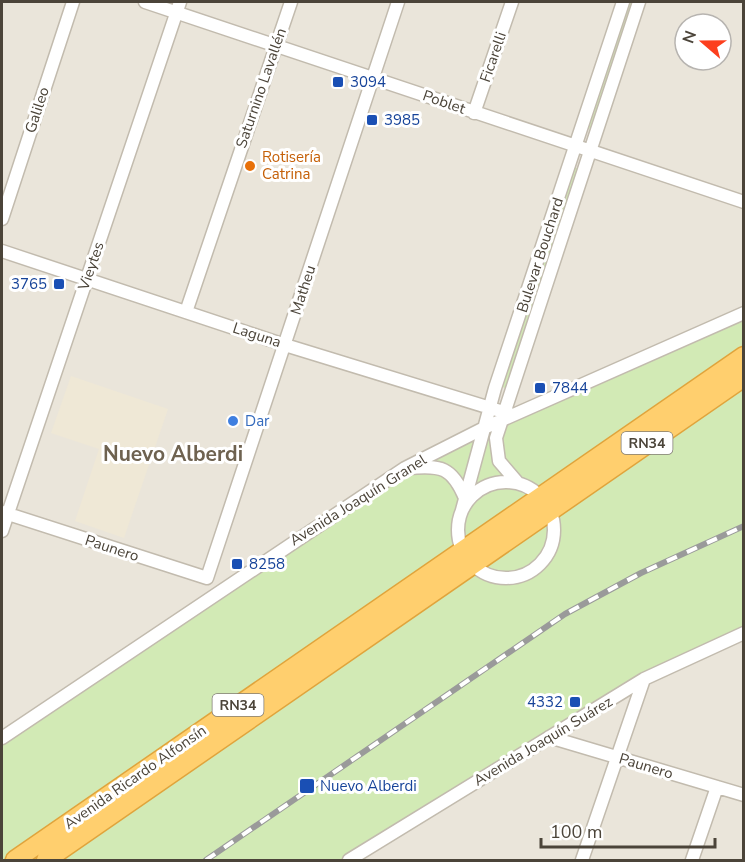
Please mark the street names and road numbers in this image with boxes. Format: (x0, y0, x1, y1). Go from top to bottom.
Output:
street label: Saturnino Lavallén (231, 25, 291, 151)
street label: Ficarelli (475, 29, 511, 85)
street label: Galileo (20, 84, 54, 136)
street label: Poblet (420, 85, 469, 119)
street label: Bulevar Bouchard (512, 195, 568, 315)
street label: Vieytes (73, 239, 109, 294)
street label: Matheu (286, 263, 320, 317)
street label: Laguna (230, 318, 284, 352)
road number: RN34 (622, 432, 672, 454)
street label: Avenida Joaquín Granel (286, 449, 431, 550)
street label: Paunero (82, 530, 142, 566)
street label: Avenida Joaquín Suárez (470, 692, 616, 790)
road number: RN34 (212, 694, 264, 716)
street label: Avenida Ricardo Alfonsín (60, 720, 210, 834)
street label: Paunero (616, 748, 676, 784)

